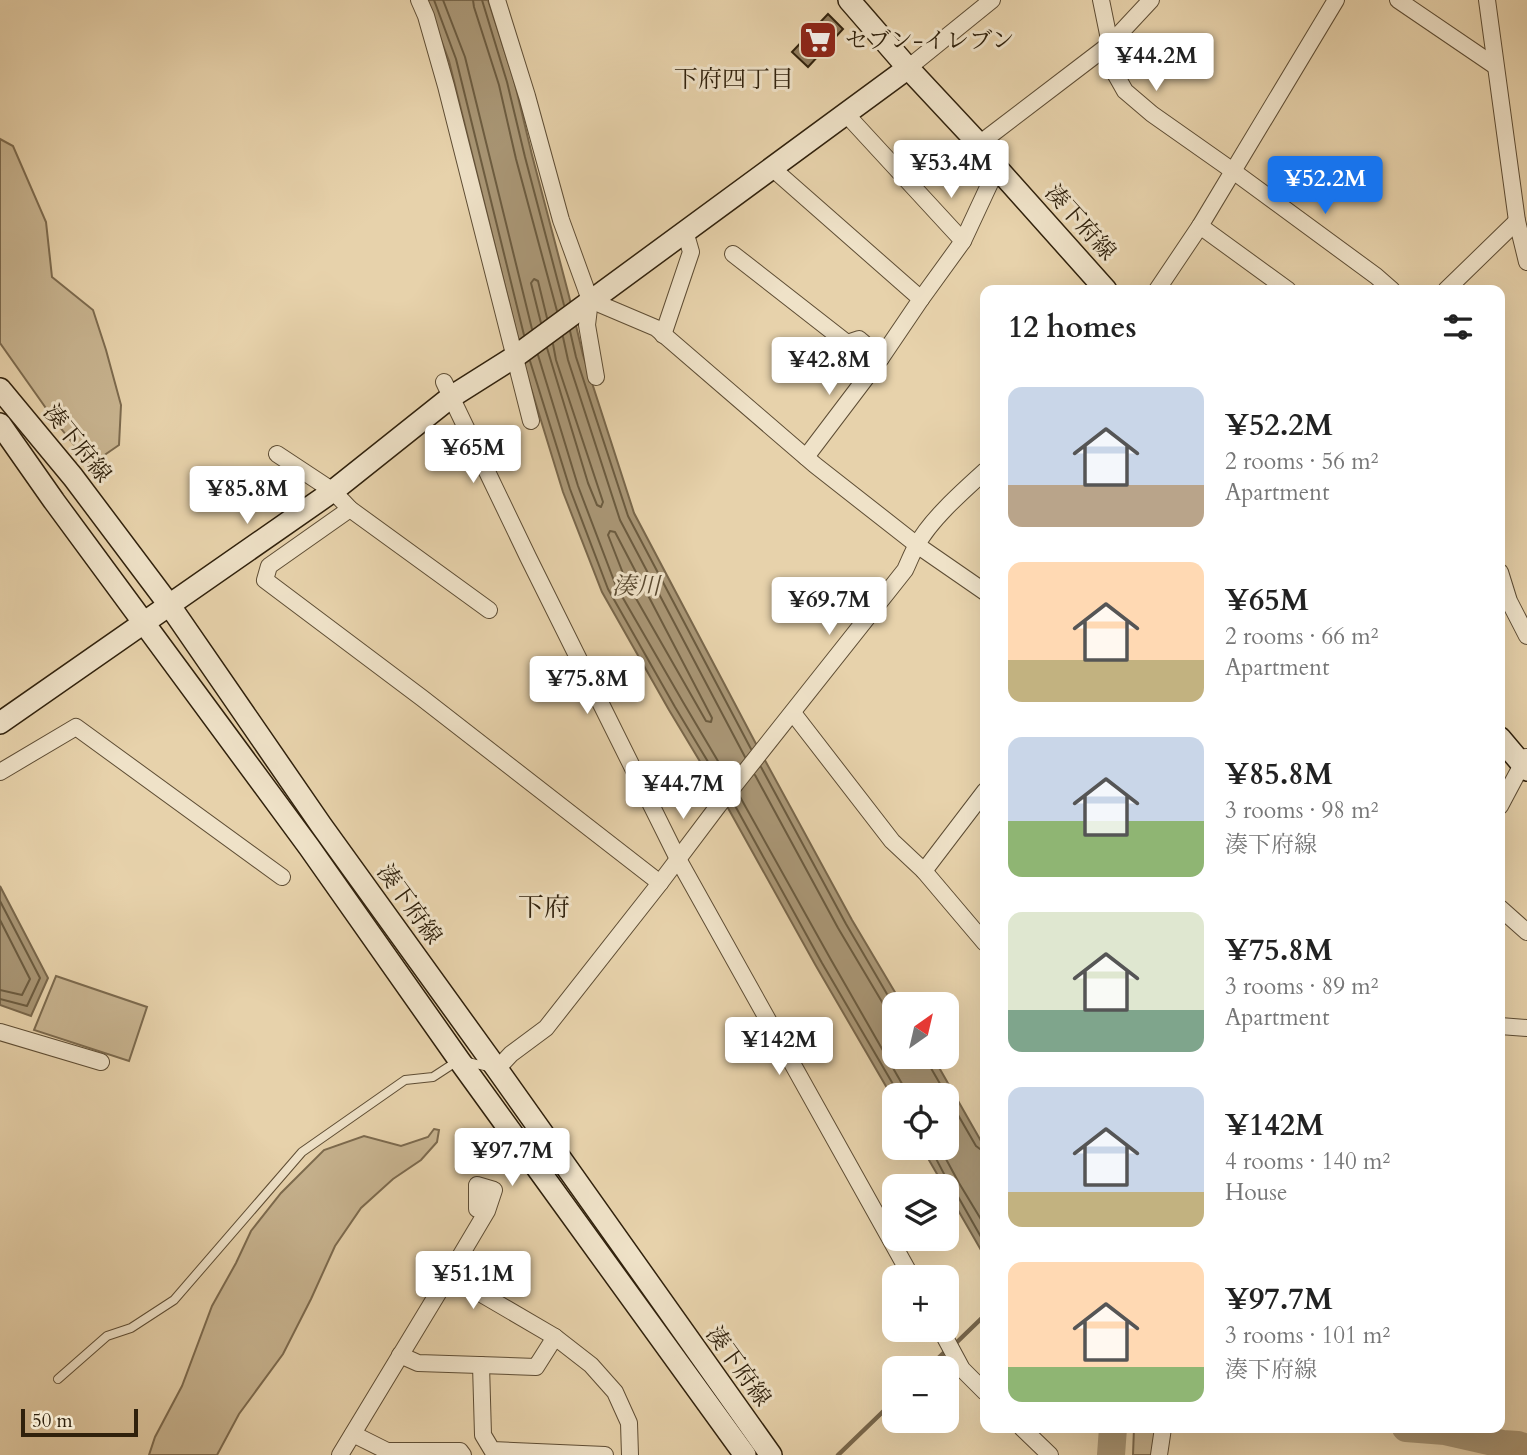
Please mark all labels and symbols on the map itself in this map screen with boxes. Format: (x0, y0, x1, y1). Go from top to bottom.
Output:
supermarket icon: セブン-イレブン (797, 19, 839, 61)
place label: セブン-イレブン (845, 25, 1014, 56)
pin: ¥44.2M (1099, 34, 1213, 93)
district label: 下府四丁目 (674, 63, 794, 96)
pin: ¥53.4M (894, 140, 1008, 200)
pin: ¥52.2M (1268, 156, 1382, 216)
street label: 湊下府線 (1038, 178, 1123, 267)
pin: ¥42.8M (772, 338, 886, 397)
street label: 湊下府線 (37, 398, 119, 489)
pin: ¥65M (432, 426, 514, 485)
pin: ¥85.8M (190, 466, 304, 526)
water label: 湊川 (612, 570, 663, 603)
pin: ¥69.7M (772, 578, 886, 637)
pin: ¥75.8M (530, 656, 644, 716)
pin: ¥44.7M (626, 762, 740, 821)
street label: 湊下府線 (370, 858, 449, 951)
district label: 下府 (518, 890, 570, 925)
north arrow (882, 992, 959, 1069)
pin: ¥142M (730, 1018, 828, 1077)
pin: ¥97.7M (455, 1128, 569, 1188)
pin: ¥51.1M (416, 1252, 530, 1311)
street label: 湊下府線 (699, 1320, 778, 1413)
scale bar (21, 1406, 138, 1438)

